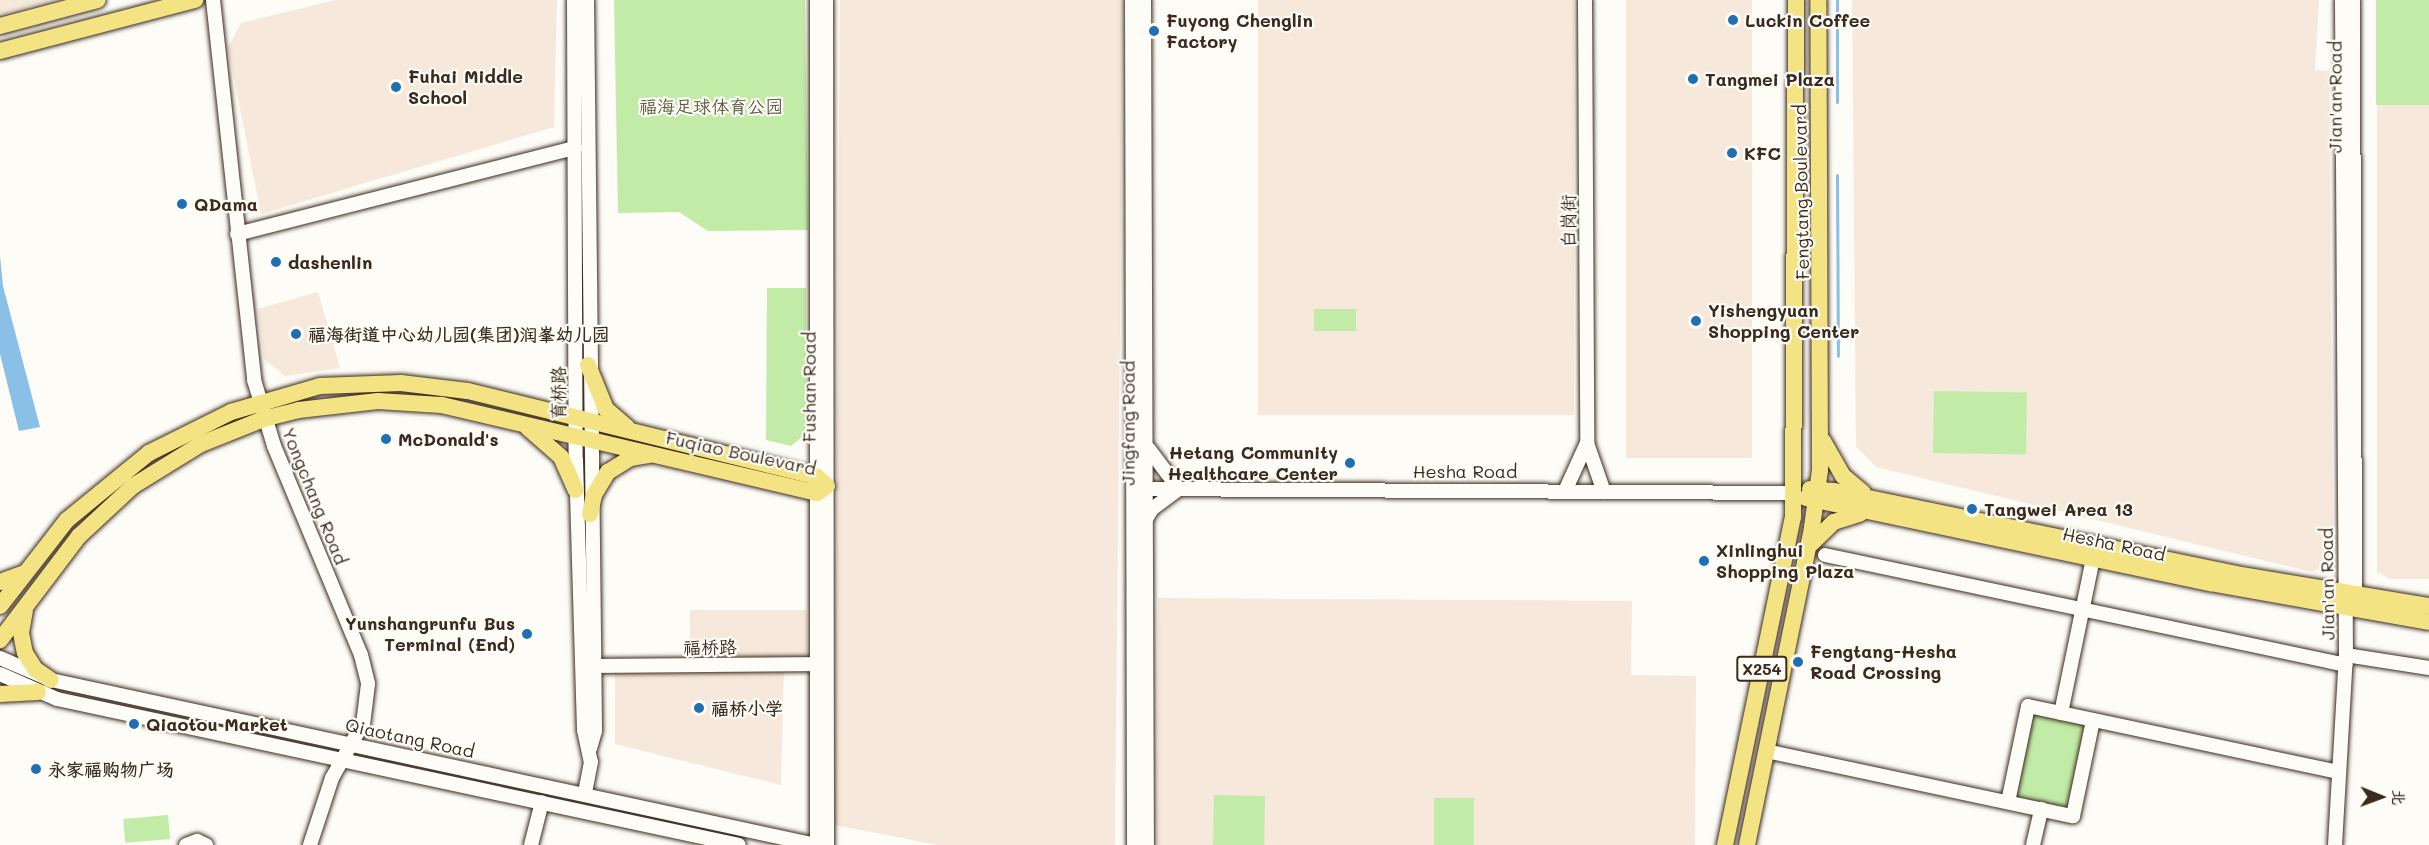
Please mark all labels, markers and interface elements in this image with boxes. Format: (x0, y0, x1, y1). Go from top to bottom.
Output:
place label: Luckin Coffee (1745, 9, 1870, 31)
place label: Fuyong Chenglin Factory (1166, 10, 1313, 52)
marker: Luckin Coffee (1726, 13, 1740, 27)
marker: Fuyong Chenglin Factory (1147, 24, 1161, 38)
street label: Jian'an Road (2324, 41, 2346, 153)
place label: Fuhai Middle School (408, 66, 523, 109)
place label: Tangmei Plaza (1705, 68, 1835, 90)
marker: Tangmei Plaza (1686, 72, 1700, 86)
marker: Fuhai Middle School (389, 80, 403, 94)
park label: 福海足球体育公园 (639, 95, 783, 117)
street label: Fengtang Boulevard (1789, 104, 1813, 280)
place label: KFC (1744, 142, 1781, 164)
marker: KFC (1725, 146, 1739, 160)
place label: QDama (194, 193, 258, 215)
street label: 白岗街 (1557, 194, 1579, 248)
marker: QDama (175, 197, 189, 211)
place label: dashenlin (288, 251, 372, 273)
marker: dashenlin (269, 255, 283, 269)
place label: Yishengyuan Shopping Center (1708, 300, 1859, 342)
marker: Yishengyuan Shopping Center (1689, 314, 1703, 328)
place label: 福海街道中心幼儿园(集团)润峯幼儿园 (308, 323, 610, 345)
marker: 福海街道中心幼儿园(集团)润峯幼儿园 (289, 327, 303, 341)
street label: Fushan Road (798, 332, 820, 442)
street label: Jingfang Road (1117, 360, 1139, 486)
street label: 育桥路 (547, 366, 569, 420)
street label: Yongchang Road (278, 424, 352, 568)
street label: Fuqiao Boulevard (664, 427, 818, 479)
place label: McDonald's (398, 428, 499, 450)
marker: McDonald's (379, 432, 393, 446)
place label: Hetang Community Healthcare Center (1168, 442, 1338, 484)
marker: Hetang Community Healthcare Center (1343, 456, 1357, 470)
street label: Hesha Road (1413, 460, 1517, 482)
place label: Tangwei Area 13 (1984, 498, 2133, 520)
marker: Tangwei Area 13 (1965, 502, 1979, 516)
street label: Hesha Road (2061, 523, 2167, 565)
street label: Jian'an Road (2315, 528, 2339, 640)
place label: Xinlinghui Shopping Plaza (1716, 540, 1854, 582)
marker: Xinlinghui Shopping Plaza (1697, 554, 1711, 568)
place label: Yunshangrunfu Bus Terminal (End) (345, 613, 515, 656)
marker: Yunshangrunfu Bus Terminal (End) (520, 627, 534, 641)
street label: 福桥路 (683, 636, 737, 658)
place label: Fengtang-Hesha Road Crossing (1810, 641, 1957, 684)
marker: Fengtang-Hesha Road Crossing (1791, 655, 1805, 669)
road number: X254 (1735, 656, 1789, 682)
place label: 福桥小学 (711, 697, 783, 719)
marker: 福桥小学 (692, 701, 706, 715)
place label: Qiaotou Market (146, 713, 288, 735)
street label: Qiaotang Road (343, 714, 477, 762)
marker: Qiaotou Market (127, 717, 141, 731)
place label: 永家福购物广场 (48, 758, 174, 780)
marker: 永家福购物广场 (29, 762, 43, 776)
north arrow (2351, 767, 2411, 827)
text: 北 (2389, 789, 2410, 806)

